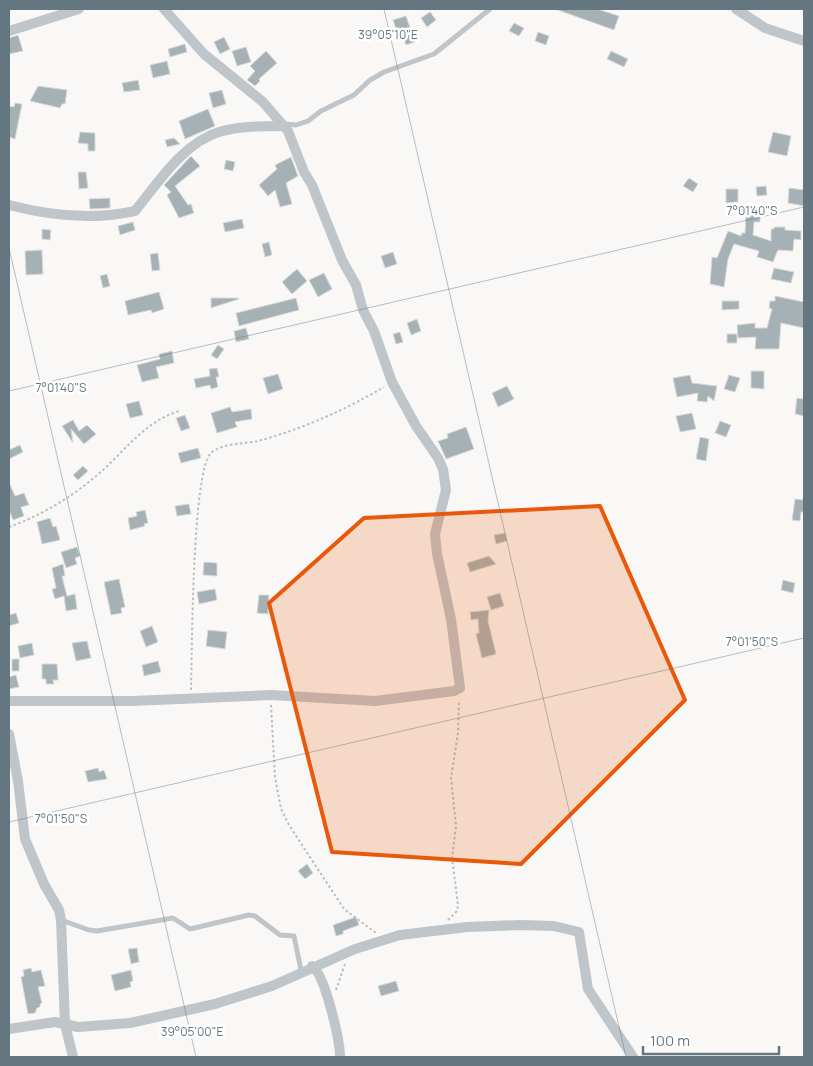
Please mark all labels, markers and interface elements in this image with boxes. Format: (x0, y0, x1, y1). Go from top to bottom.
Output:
text: 39°05'10"E (358, 26, 418, 43)
text: 7°01'40"S (726, 202, 778, 219)
text: 7°01'40"S (35, 379, 87, 396)
text: 7°01'50"S (726, 633, 778, 650)
text: 7°01'50"S (35, 810, 87, 827)
text: 39°05'00"E (161, 1023, 223, 1040)
scale bar (643, 1024, 779, 1056)
text: 100 m (650, 1030, 690, 1051)

